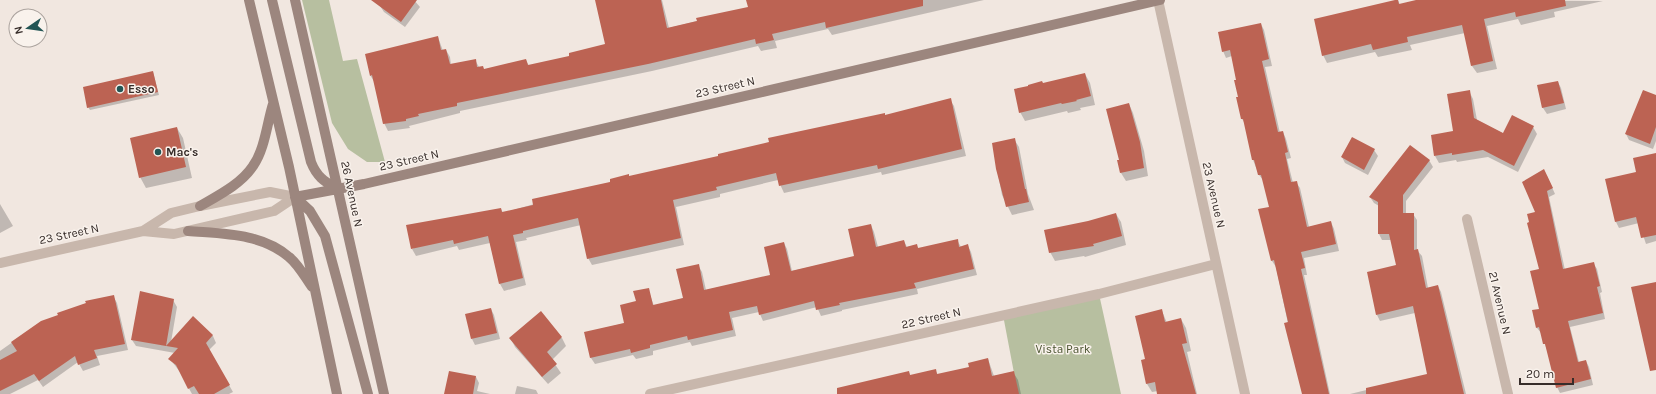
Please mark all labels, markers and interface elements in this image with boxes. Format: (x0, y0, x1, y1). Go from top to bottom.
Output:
north arrow (8, 8, 48, 48)
text: N (12, 25, 26, 35)
street label: 23 Street N (694, 73, 756, 101)
place label: Esso (128, 82, 155, 96)
marker: Esso (115, 84, 125, 94)
place label: Mac's (166, 145, 198, 159)
street label: 23 Street N (378, 146, 440, 174)
marker: Mac's (153, 147, 163, 157)
street label: 26 Avenue N (338, 160, 366, 228)
street label: 23 Avenue N (1200, 161, 1228, 229)
street label: 23 Street N (38, 221, 100, 247)
street label: 21 Avenue N (1486, 270, 1514, 336)
street label: 22 Street N (900, 304, 962, 332)
park label: Vista Park (1036, 342, 1091, 356)
scale bar (1520, 360, 1573, 386)
text: 20 m (1526, 367, 1554, 381)

